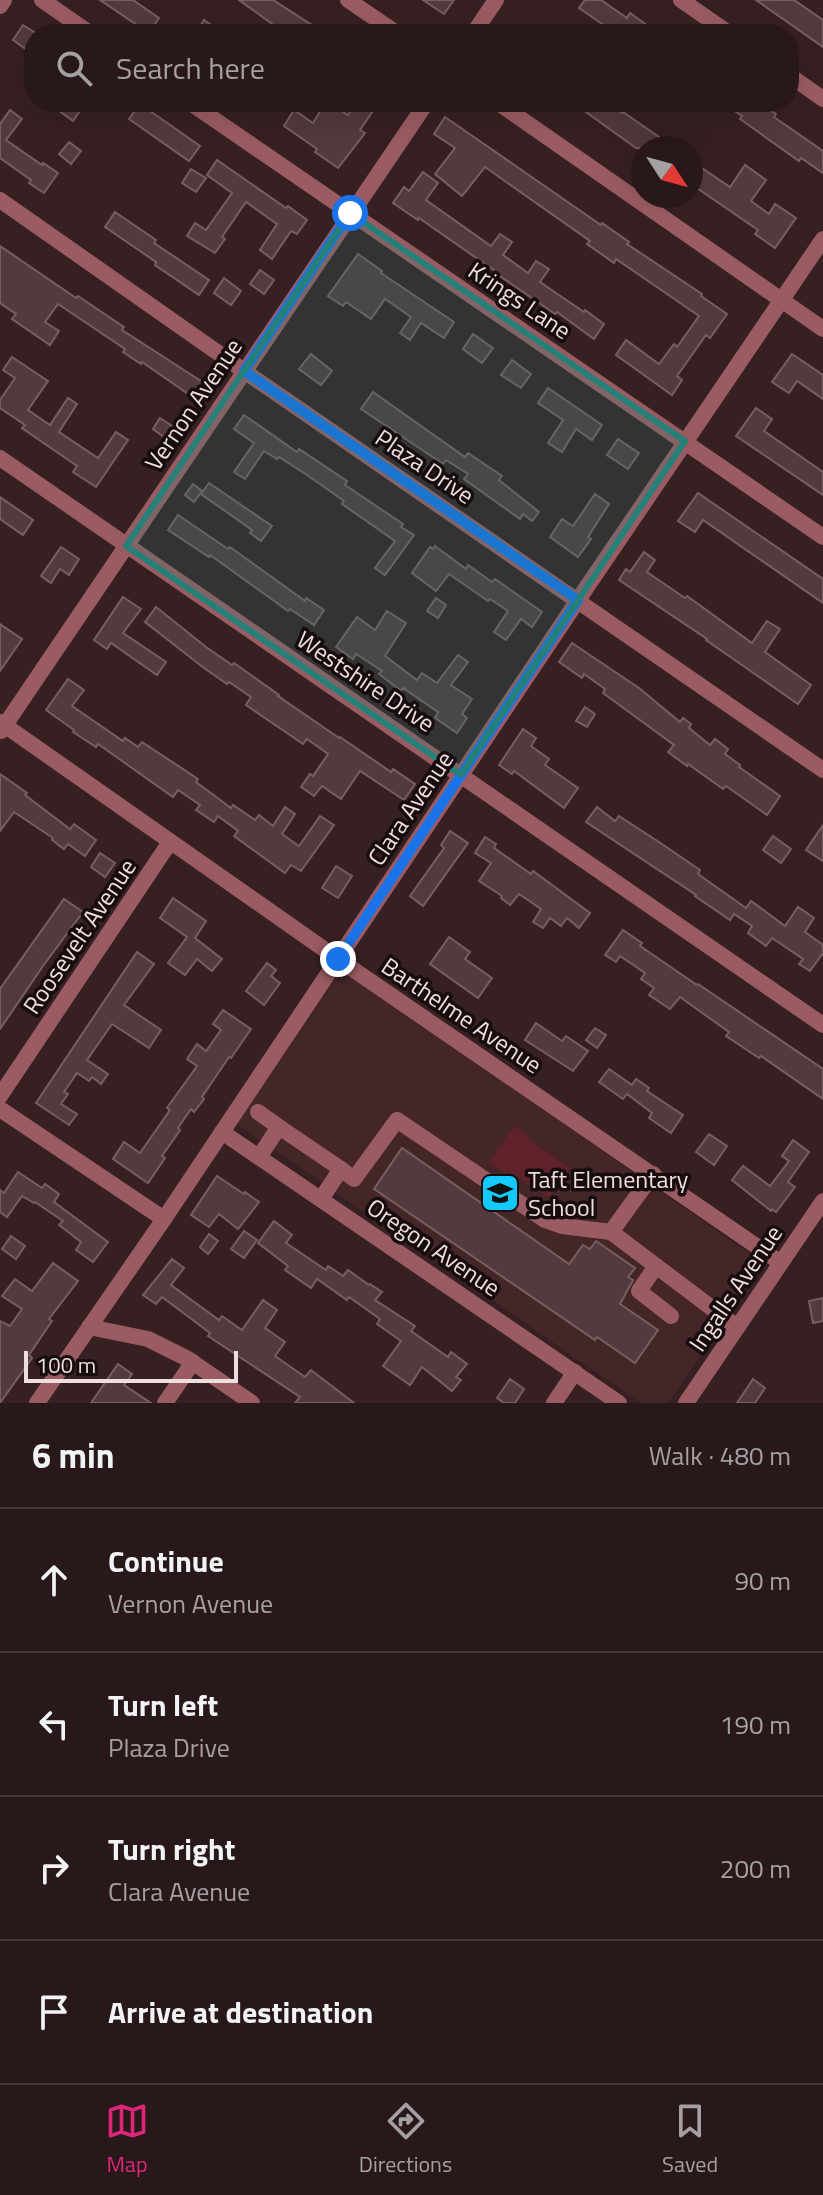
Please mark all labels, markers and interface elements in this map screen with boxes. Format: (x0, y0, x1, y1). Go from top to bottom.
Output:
search box (24, 24, 799, 112)
text: Search here (116, 45, 265, 91)
icon: search (52, 46, 96, 90)
north arrow (631, 136, 703, 208)
route start (332, 195, 368, 231)
street label: Krings Lane (461, 252, 579, 348)
street label: Vernon Avenue (135, 331, 251, 477)
street label: Plaza Drive (368, 420, 482, 512)
street label: Westshire Drive (290, 621, 442, 741)
street label: Clara Avenue (358, 744, 462, 872)
street label: Roosevelt Avenue (14, 851, 144, 1021)
route end (320, 941, 356, 977)
street label: Barthelme Avenue (375, 948, 549, 1082)
place label: Taft Elementary School (528, 1161, 689, 1225)
school or university icon: Taft Elementary School (479, 1172, 521, 1214)
street label: Oregon Avenue (360, 1189, 508, 1305)
street label: Ingalls Avenue (679, 1218, 791, 1358)
scale bar (24, 1347, 238, 1383)
text: 100 m (36, 1348, 96, 1382)
text: 6 min (32, 1429, 115, 1481)
text: Walk · 480 m (649, 1436, 791, 1475)
text: Continue (108, 1538, 224, 1584)
icon: ahead (32, 1558, 76, 1602)
text: 90 m (734, 1561, 791, 1600)
text: Vernon Avenue (108, 1584, 273, 1623)
text: Turn left (108, 1682, 218, 1728)
icon: left (32, 1702, 76, 1746)
text: 190 m (720, 1705, 791, 1744)
text: Plaza Drive (108, 1728, 230, 1767)
text: Turn right (108, 1826, 236, 1872)
icon: right (32, 1846, 76, 1890)
text: 200 m (720, 1849, 791, 1888)
text: Clara Avenue (108, 1872, 250, 1911)
text: Arrive at destination (108, 1989, 373, 2035)
icon: arrive (32, 1990, 76, 2034)
tab: Map (105, 2099, 149, 2181)
tab: Directions (359, 2099, 452, 2181)
tab: Saved (662, 2099, 718, 2181)

